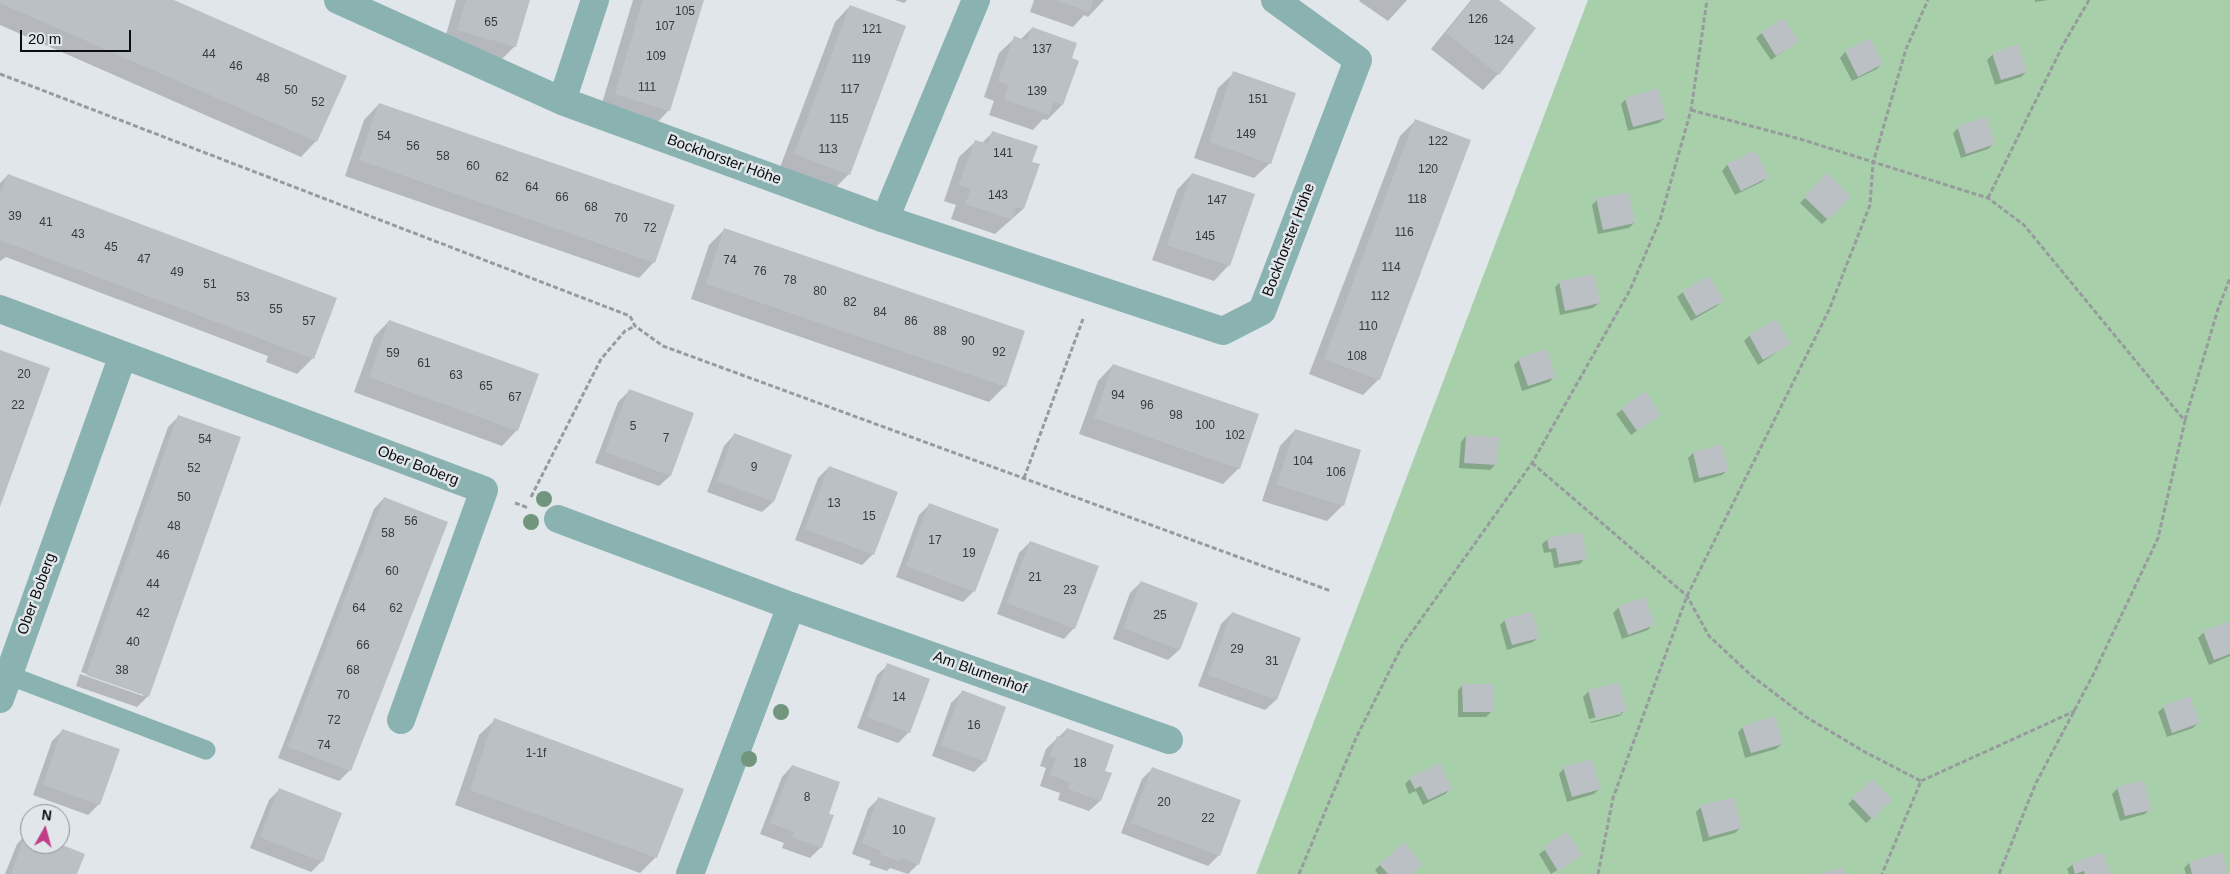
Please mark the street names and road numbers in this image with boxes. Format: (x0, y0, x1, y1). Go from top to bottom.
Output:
street label: Bockhorster Höhe (665, 131, 783, 189)
street label: Bockhorster Höhe (1259, 181, 1319, 299)
street label: Ober Boberg (375, 442, 461, 490)
street label: Ober Boberg (14, 551, 60, 637)
street label: Am Blumenhof (931, 648, 1029, 698)

